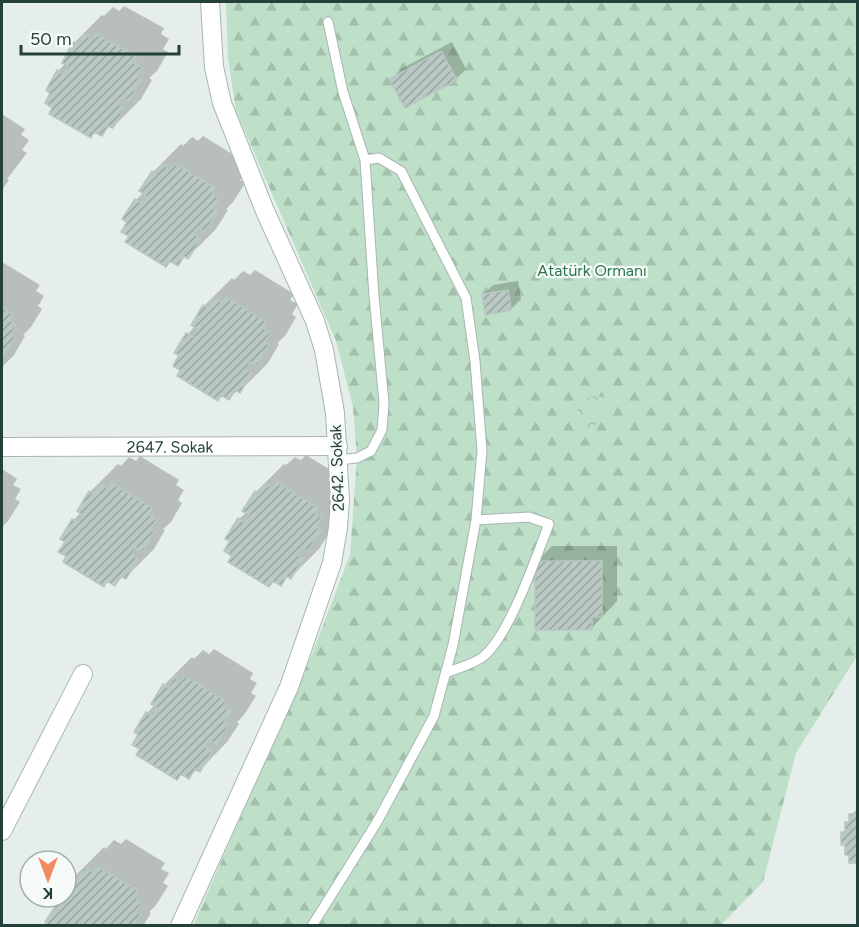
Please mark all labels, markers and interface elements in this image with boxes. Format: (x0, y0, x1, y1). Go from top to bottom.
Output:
scale bar (21, 18, 178, 56)
text: 50 m (30, 28, 72, 50)
park label: Atatürk Ormanı (537, 261, 647, 280)
street label: 2642. Sokak (326, 424, 348, 512)
street label: 2647. Sokak (127, 437, 213, 456)
north arrow (18, 849, 78, 909)
text: K (42, 884, 53, 903)

